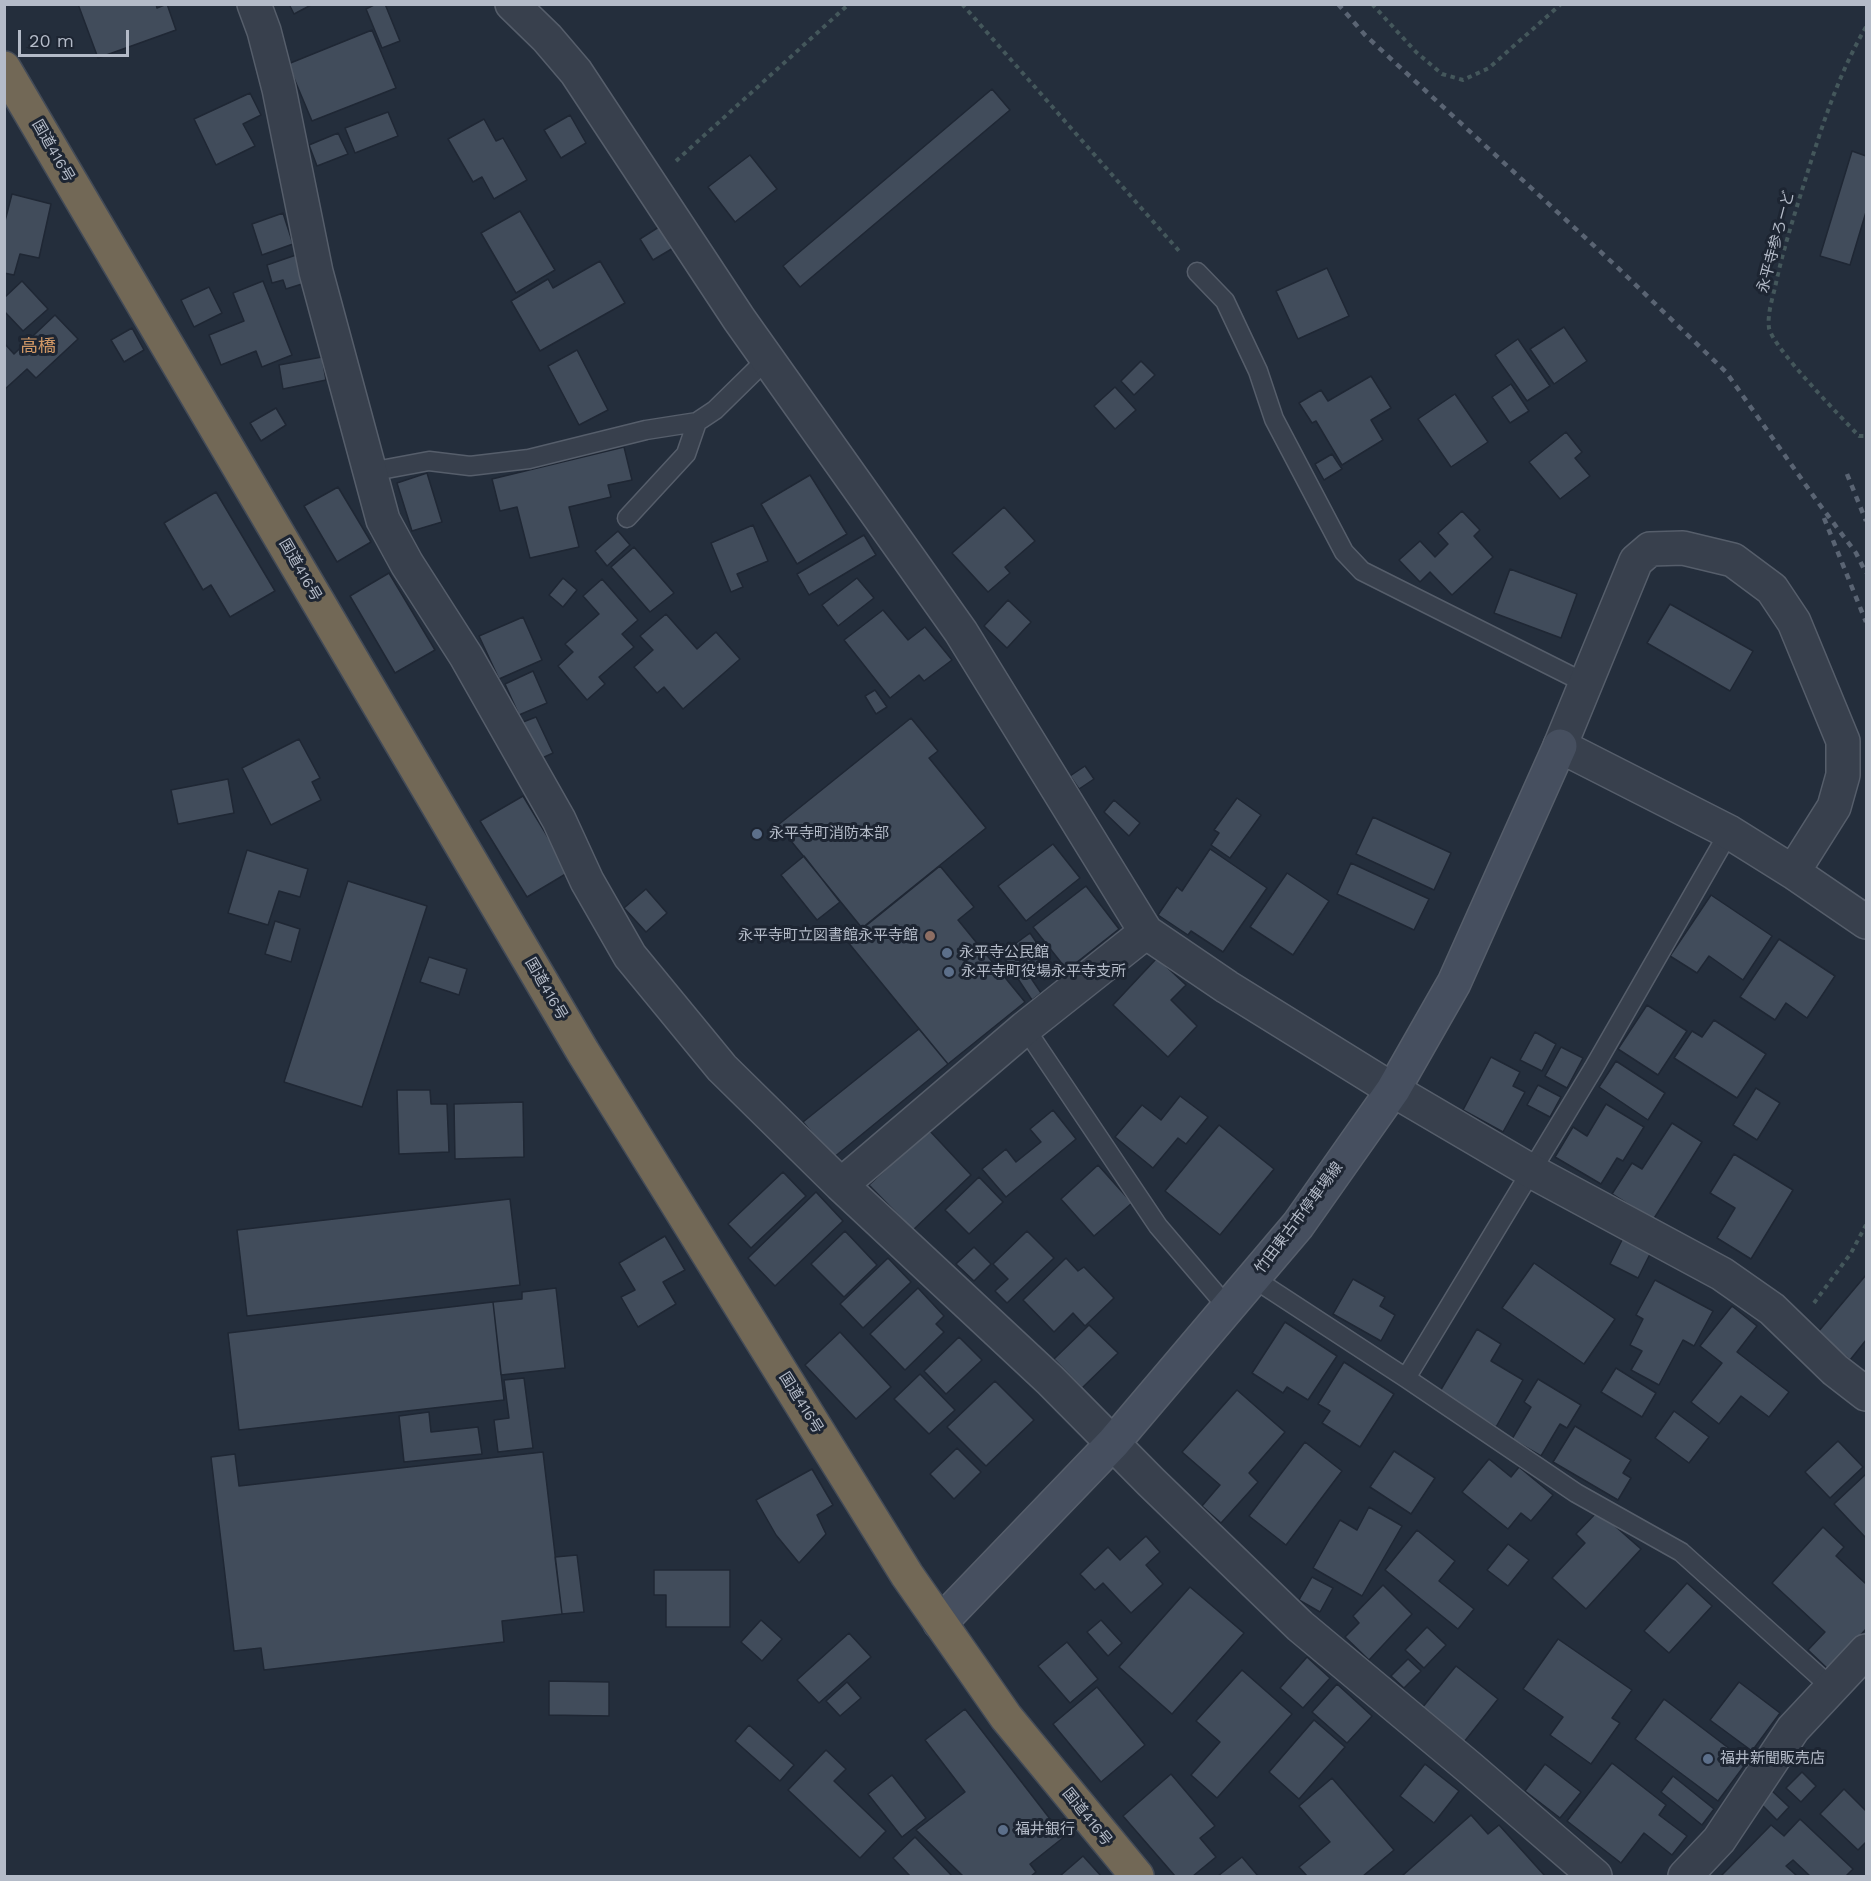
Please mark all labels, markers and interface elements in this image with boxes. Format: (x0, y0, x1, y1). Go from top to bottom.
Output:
scale bar (21, 18, 132, 56)
text: 20 m (29, 30, 74, 51)
street label: 国道416号 (28, 117, 78, 185)
street label: 永平寺参ろーど (1754, 189, 1798, 295)
district label: 高橋 (20, 336, 56, 358)
street label: 国道416号 (275, 536, 325, 604)
place label: 永平寺町消防本部 (769, 825, 889, 843)
marker: 永平寺町消防本部 (750, 827, 764, 841)
place label: 永平寺町立図書館永平寺館 (738, 927, 918, 945)
marker: 永平寺町立図書館永平寺館 (923, 929, 937, 943)
place label: 永平寺公民館 (959, 944, 1049, 962)
marker: 永平寺公民館 (940, 946, 954, 960)
street label: 国道416号 (521, 955, 571, 1023)
place label: 永平寺町役場永平寺支所 (961, 963, 1126, 981)
marker: 永平寺町役場永平寺支所 (942, 965, 956, 979)
street label: 竹田東古市停車場線 (1251, 1159, 1347, 1277)
street label: 国道416号 (775, 1369, 827, 1437)
place label: 福井新聞販売店 (1720, 1750, 1825, 1768)
marker: 福井新聞販売店 (1701, 1752, 1715, 1766)
street label: 国道416号 (1058, 1785, 1116, 1849)
place label: 福井銀行 (1015, 1821, 1075, 1839)
marker: 福井銀行 (996, 1823, 1010, 1837)

